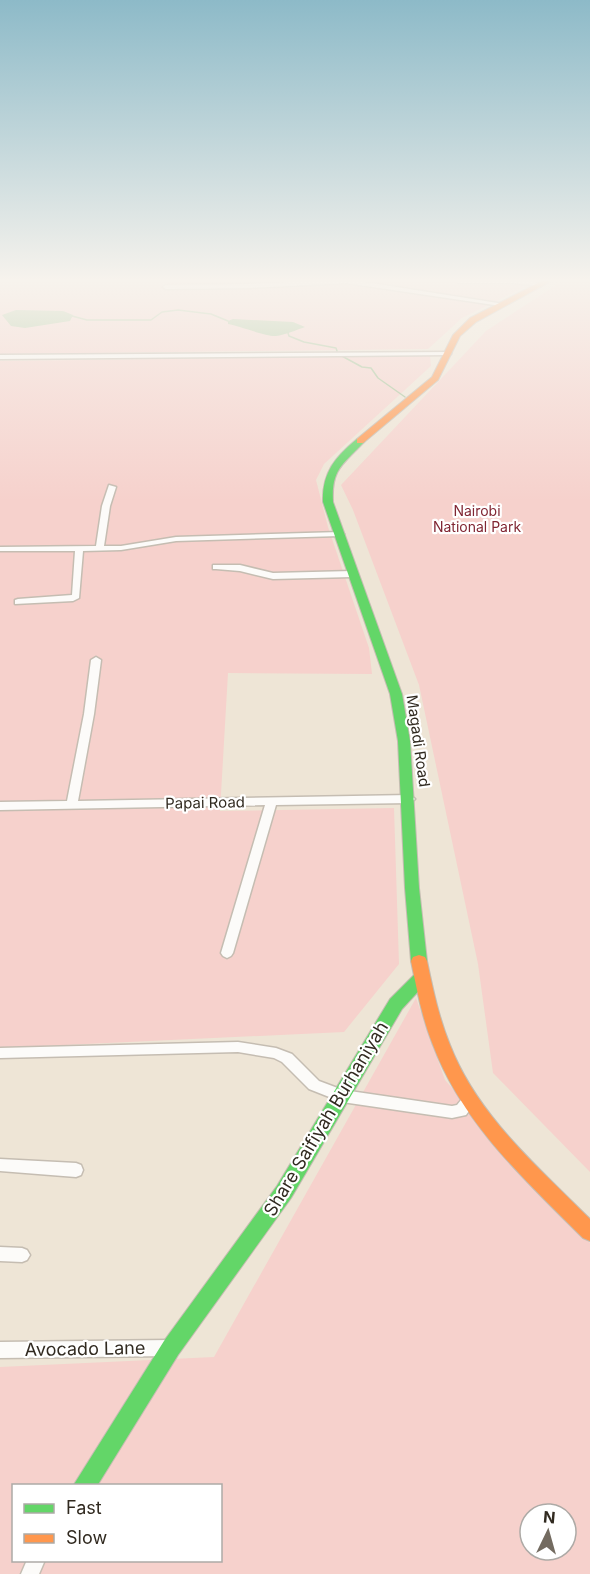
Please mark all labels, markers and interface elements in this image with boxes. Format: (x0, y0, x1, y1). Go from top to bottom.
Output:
park label: Nairobi National Park (433, 502, 521, 535)
street label: Magadi Road (403, 694, 434, 788)
street label: Papai Road (165, 792, 245, 813)
street label: Share Saifiyah Burhaniyah (259, 1018, 392, 1220)
street label: Avocado Lane (25, 1337, 145, 1360)
legend (12, 1484, 222, 1562)
text: Fast (66, 1497, 102, 1518)
north arrow (518, 1502, 578, 1562)
text: N (542, 1507, 556, 1528)
text: Slow (66, 1527, 107, 1548)

